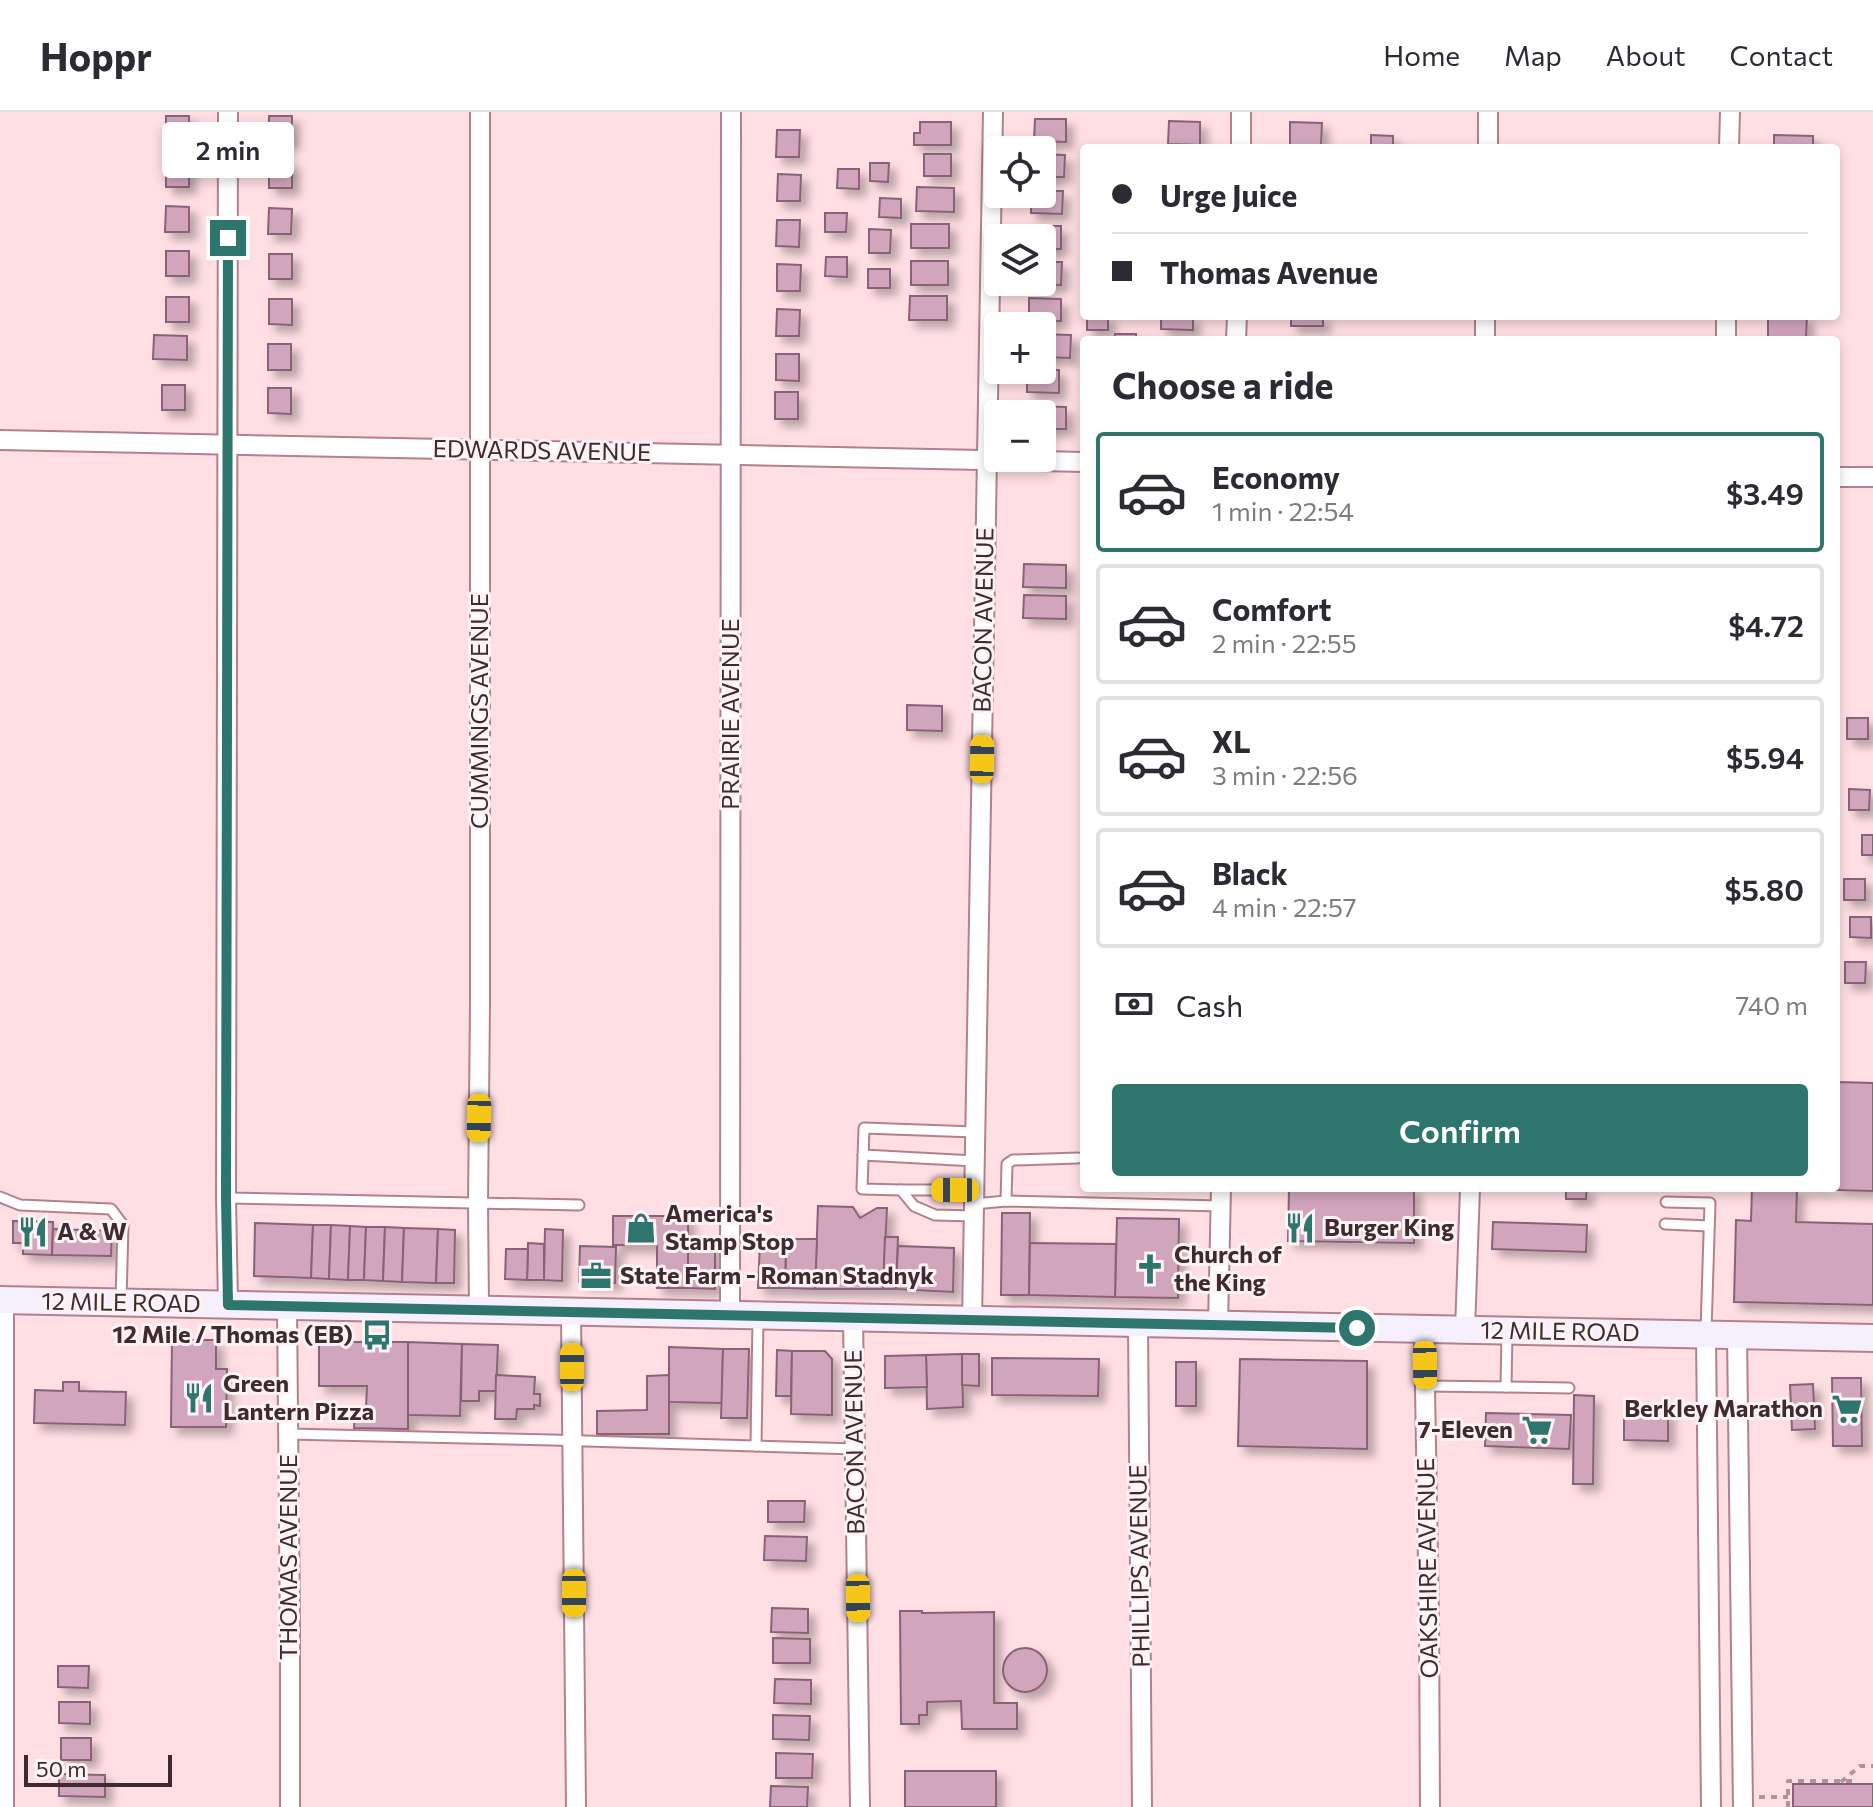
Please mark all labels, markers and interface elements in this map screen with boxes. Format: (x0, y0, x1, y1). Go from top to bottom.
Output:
text: Hoppr (40, 32, 152, 79)
text: Home (1383, 38, 1460, 72)
text: Map (1504, 38, 1562, 72)
text: About (1606, 38, 1686, 72)
text: Contact (1730, 38, 1833, 72)
callout: 2 min (162, 122, 294, 178)
text: 2 min (196, 134, 260, 165)
map controls (984, 136, 1056, 472)
button: locate (984, 136, 1056, 208)
text: Urge Juice (1160, 176, 1297, 213)
route end (210, 220, 246, 256)
button: layers (984, 224, 1056, 296)
text: Thomas Avenue (1160, 253, 1378, 290)
button: + (984, 312, 1056, 384)
text: Choose a ride (1112, 362, 1333, 406)
button: − (984, 400, 1056, 472)
street label: EDWARDS AVENUE (433, 433, 652, 466)
icon: car (1116, 456, 1188, 528)
text: Economy (1212, 458, 1340, 495)
text: $3.49 (1726, 474, 1804, 511)
text: 1 min · 22:54 (1212, 495, 1354, 526)
street label: BACON AVENUE (966, 527, 999, 713)
icon: car (1116, 588, 1188, 660)
text: Comfort (1212, 590, 1331, 627)
street label: CUMMINGS AVENUE (464, 593, 493, 829)
text: $4.72 (1728, 606, 1804, 643)
street label: PRAIRIE AVENUE (715, 618, 744, 810)
text: 2 min · 22:55 (1212, 627, 1357, 658)
icon: car (1116, 720, 1188, 792)
text: XL (1212, 722, 1251, 759)
car (970, 735, 994, 783)
text: $5.94 (1726, 738, 1804, 775)
text: 3 min · 22:56 (1212, 759, 1358, 790)
icon: car (1116, 852, 1188, 924)
text: Black (1212, 854, 1288, 891)
text: $5.80 (1724, 870, 1804, 907)
text: 4 min · 22:57 (1212, 891, 1357, 922)
icon: cash (1112, 982, 1156, 1026)
text: Cash (1176, 986, 1243, 1023)
text: 740 m (1736, 989, 1808, 1020)
button: Confirm (1112, 1084, 1808, 1176)
car (467, 1094, 491, 1142)
car (931, 1178, 979, 1202)
place label: America's Stamp Stop (665, 1198, 794, 1255)
shop icon: America's Stamp Stop (624, 1211, 658, 1245)
restaurant icon: Burger King (1283, 1211, 1317, 1245)
place label: Burger King (1324, 1212, 1454, 1241)
restaurant icon: A & W (16, 1215, 50, 1249)
place label: A & W (57, 1216, 127, 1245)
place label: Church of the King (1174, 1239, 1282, 1296)
church icon: Church of the King (1133, 1252, 1167, 1286)
office icon: State Farm - Roman Stadnyk (579, 1259, 613, 1293)
place label: State Farm - Roman Stadnyk (620, 1260, 934, 1289)
street label: 12 MILE ROAD (41, 1286, 201, 1317)
route start (1339, 1310, 1375, 1346)
street label: 12 MILE ROAD (1480, 1315, 1640, 1346)
bus stop icon: 12 Mile / Thomas (EB) (360, 1318, 394, 1352)
place label: 12 Mile / Thomas (EB) (112, 1319, 353, 1348)
car (1413, 1341, 1437, 1389)
car (560, 1343, 584, 1391)
street label: BACON AVENUE (837, 1349, 870, 1535)
place label: Green Lantern Pizza (223, 1368, 374, 1425)
restaurant icon: Green Lantern Pizza (182, 1381, 216, 1415)
supermarket icon: Berkley Marathon (1830, 1392, 1864, 1426)
place label: Berkley Marathon (1624, 1393, 1823, 1422)
supermarket icon: 7-Eleven (1520, 1413, 1554, 1447)
place label: 7-Eleven (1417, 1414, 1513, 1443)
street label: THOMAS AVENUE (273, 1454, 302, 1660)
street label: OAKSHIRE AVENUE (1410, 1457, 1443, 1679)
street label: PHILLIPS AVENUE (1122, 1464, 1155, 1668)
car (562, 1569, 586, 1617)
car (846, 1574, 870, 1622)
scale bar (24, 1751, 172, 1787)
text: 50 m (36, 1755, 86, 1782)

